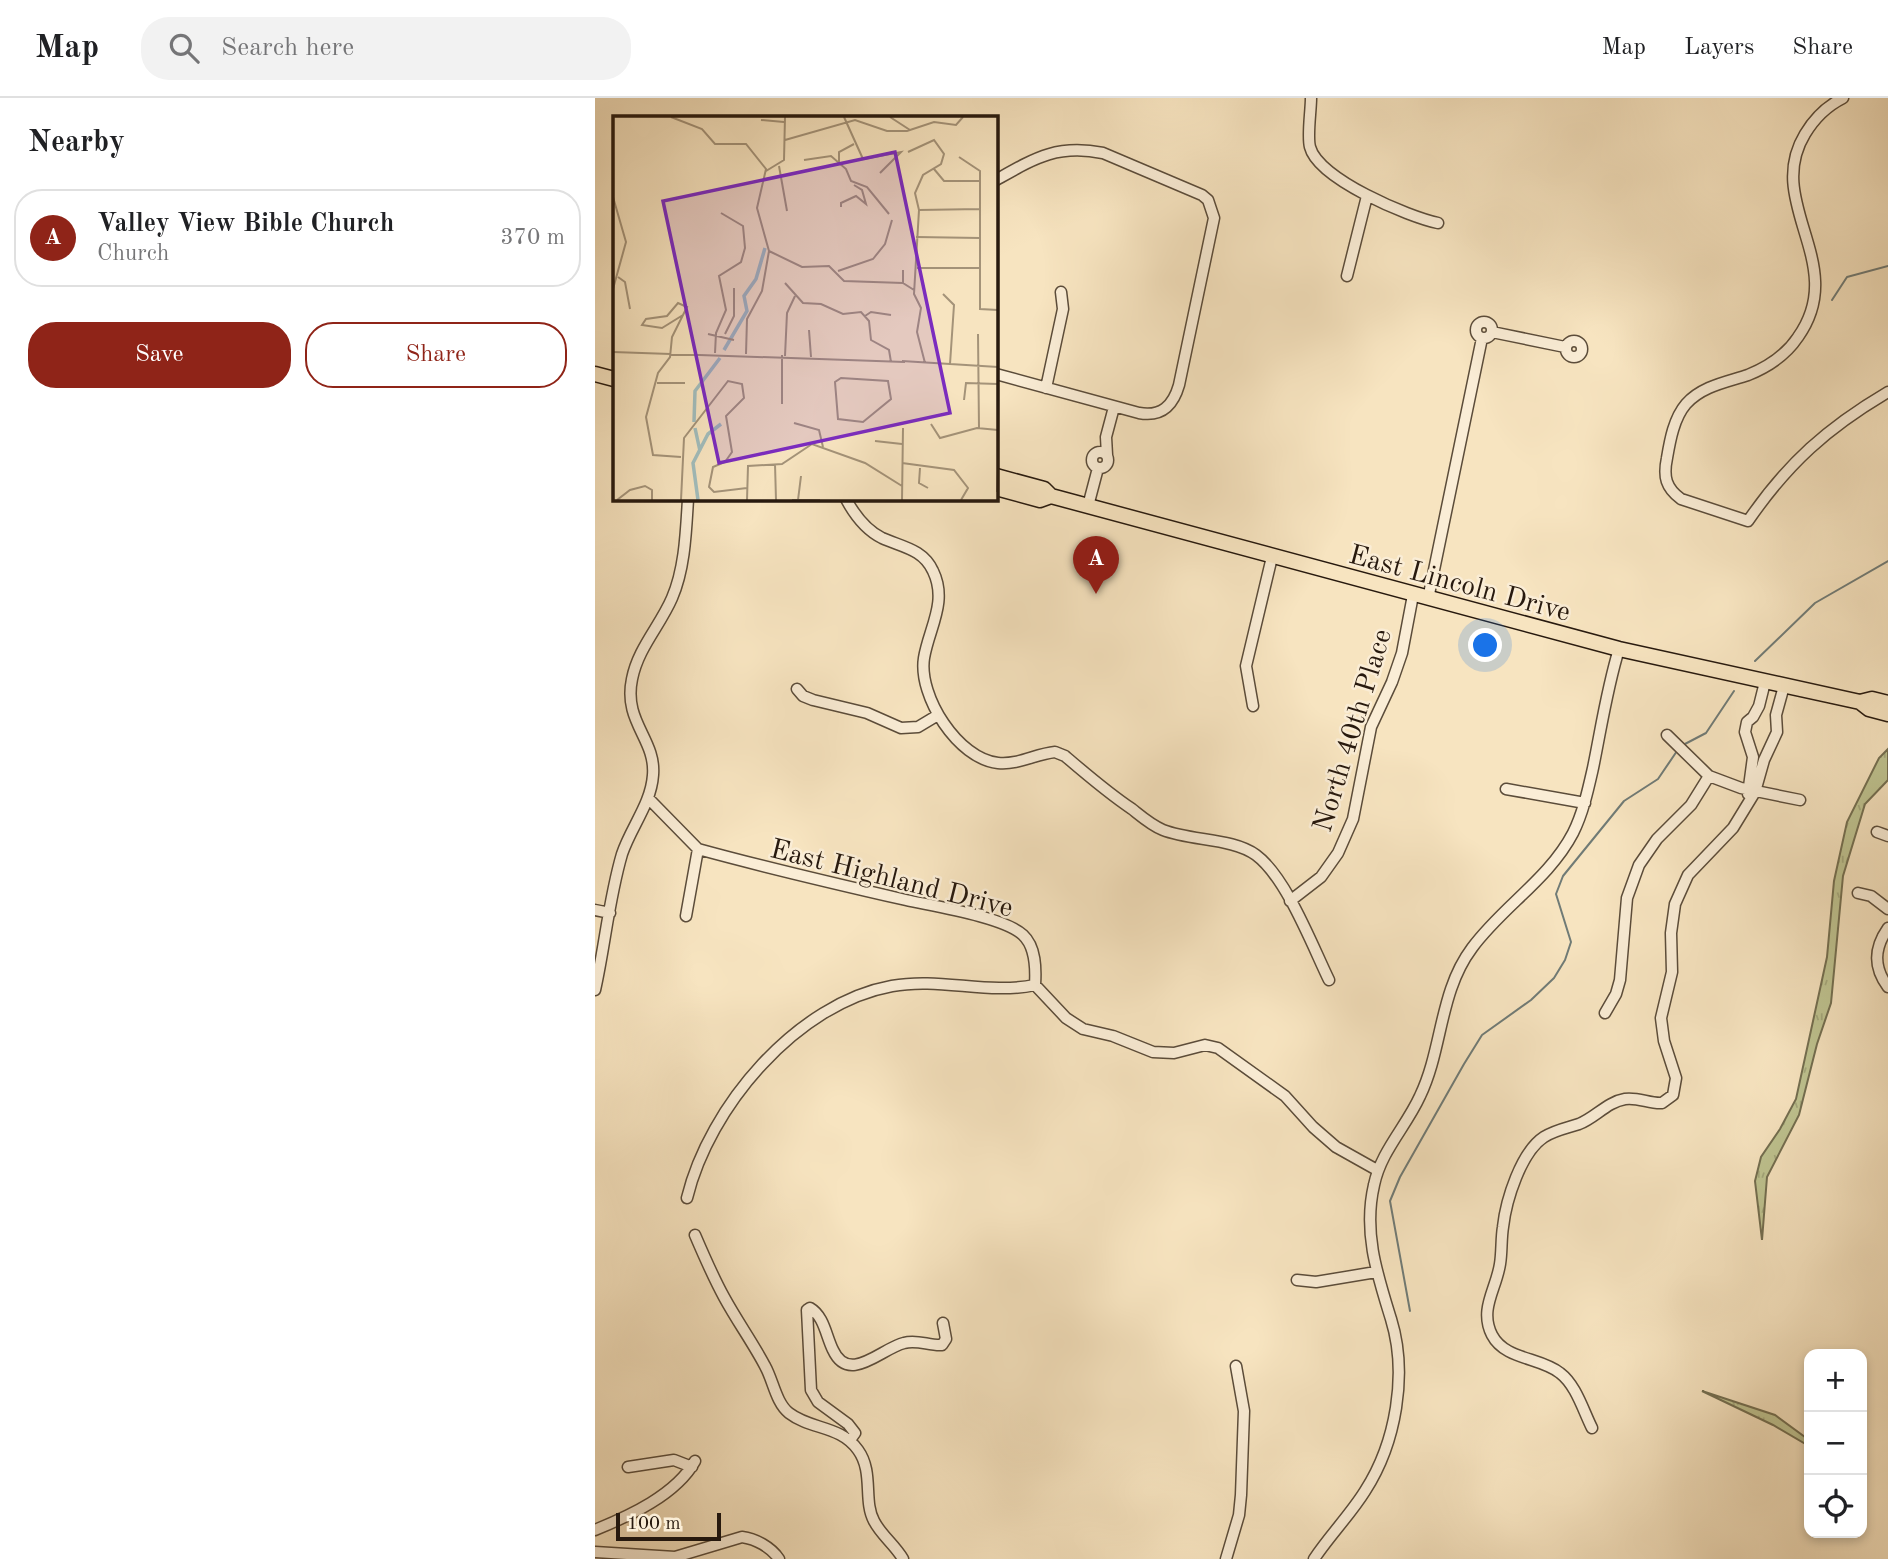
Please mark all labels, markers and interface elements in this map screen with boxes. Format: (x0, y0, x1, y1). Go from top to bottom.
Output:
search box (141, 17, 631, 80)
icon: search (165, 29, 203, 67)
text: Map (35, 32, 99, 65)
text: Search here (221, 35, 354, 61)
text: Map (1602, 36, 1646, 60)
text: Layers (1684, 36, 1754, 60)
text: Share (1792, 36, 1853, 60)
inset map (613, 116, 997, 500)
text: Nearby (28, 128, 125, 158)
text: Valley View Bible Church (97, 211, 394, 237)
text: A (44, 226, 62, 249)
text: 370 m (500, 226, 565, 249)
text: Church (97, 242, 169, 265)
button: Save (28, 322, 291, 388)
button: Share (305, 322, 567, 388)
pin: A (1073, 536, 1119, 594)
street label: East Lincoln Drive (1345, 542, 1573, 628)
street label: North 40th Place (1310, 626, 1398, 836)
your location (1468, 628, 1502, 662)
street label: East Highland Drive (767, 836, 1016, 924)
map controls (1804, 1349, 1867, 1538)
button: + (1804, 1349, 1867, 1412)
button: − (1804, 1412, 1867, 1475)
button: locate (1804, 1475, 1867, 1538)
scale bar (616, 1510, 721, 1542)
text: 100 m (627, 1515, 680, 1534)

